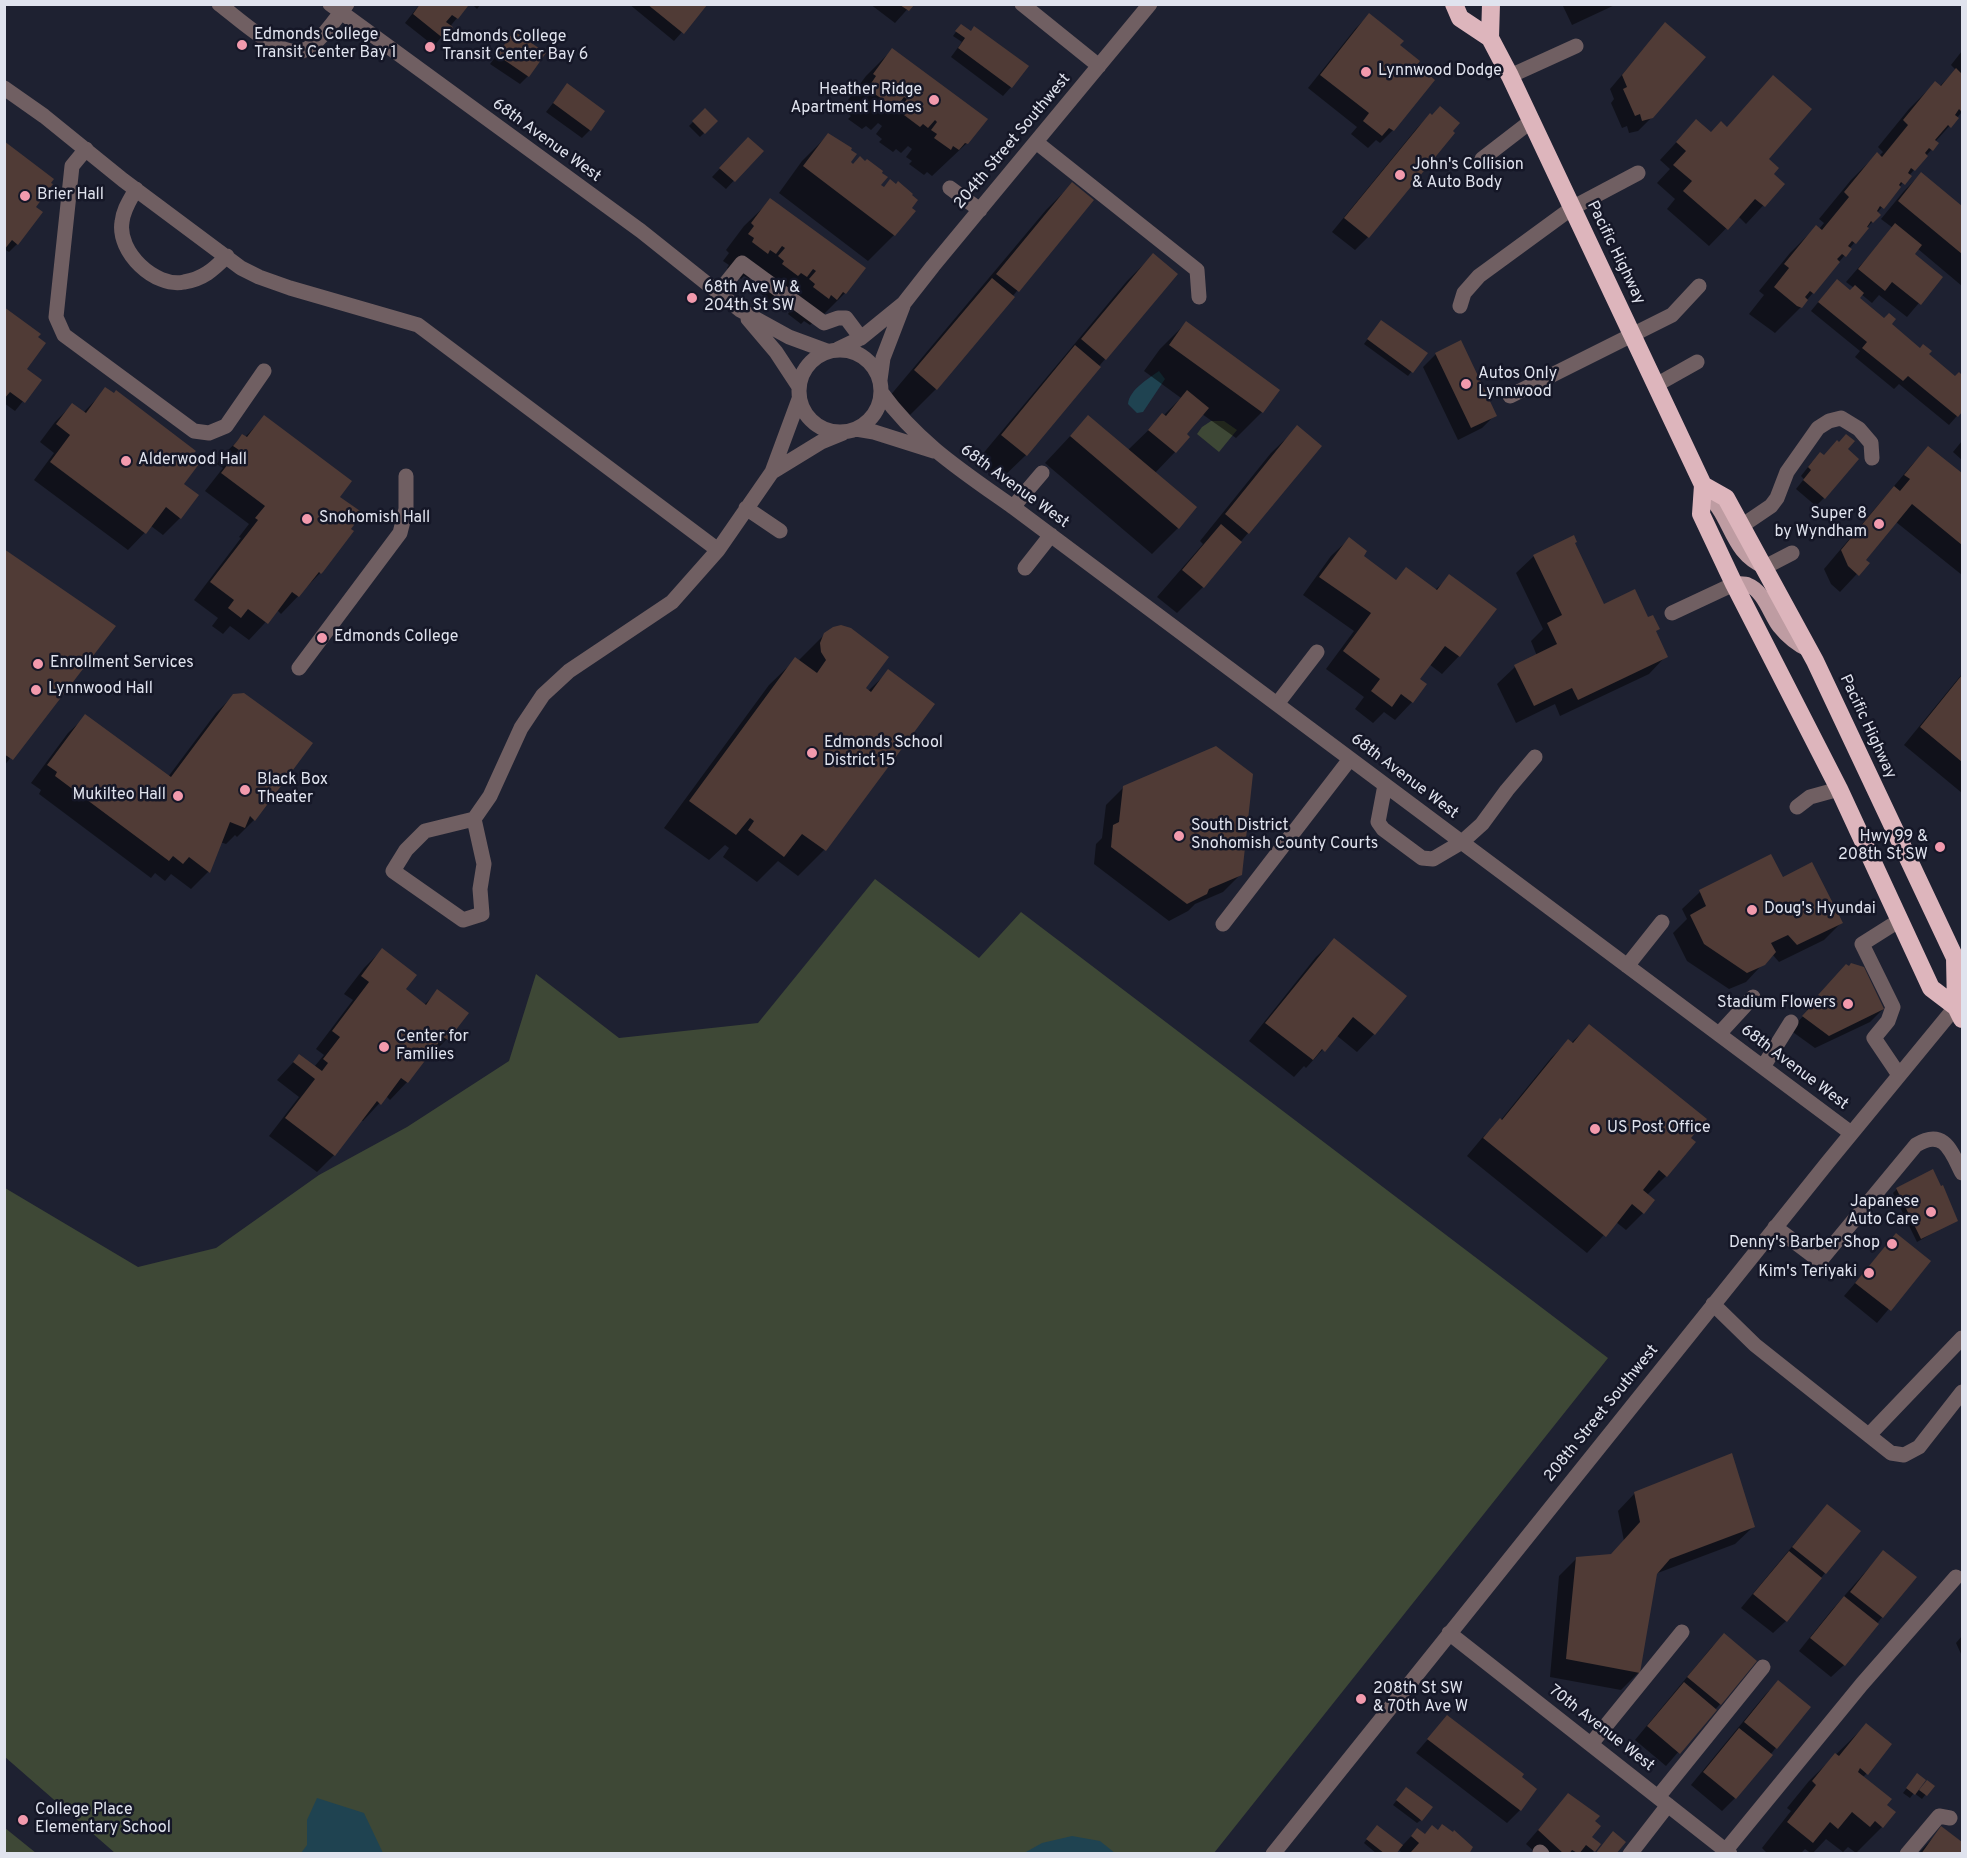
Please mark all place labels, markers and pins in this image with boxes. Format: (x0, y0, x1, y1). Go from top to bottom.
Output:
place label: Edmonds College Transit Center Bay 1 (254, 26, 397, 64)
place label: Edmonds College Transit Center Bay 6 (442, 28, 588, 66)
marker: Edmonds College Transit Center Bay 1 (235, 38, 249, 52)
marker: Edmonds College Transit Center Bay 6 (423, 40, 437, 54)
place label: Lynnwood Dodge (1378, 62, 1502, 82)
marker: Lynnwood Dodge (1359, 65, 1373, 79)
place label: Heather Ridge Apartment Homes (790, 81, 922, 119)
marker: Heather Ridge Apartment Homes (927, 93, 941, 107)
place label: John's Collision & Auto Body (1412, 156, 1524, 194)
marker: John's Collision & Auto Body (1393, 168, 1407, 182)
place label: Brier Hall (37, 186, 104, 206)
marker: Brier Hall (18, 189, 32, 203)
place label: 68th Ave W & 204th St SW (704, 279, 800, 317)
marker: 68th Ave W & 204th St SW (685, 291, 699, 305)
place label: Autos Only Lynnwood (1478, 365, 1557, 403)
marker: Autos Only Lynnwood (1459, 377, 1473, 391)
place label: Alderwood Hall (138, 451, 247, 471)
marker: Alderwood Hall (119, 454, 133, 468)
place label: Super 8 by Wyndham (1774, 505, 1867, 543)
place label: Snohomish Hall (319, 509, 430, 529)
marker: Snohomish Hall (300, 512, 314, 526)
marker: Super 8 by Wyndham (1872, 517, 1886, 531)
place label: Edmonds College (334, 628, 458, 648)
marker: Edmonds College (315, 631, 329, 645)
place label: Enrollment Services (50, 654, 194, 674)
marker: Enrollment Services (31, 657, 45, 671)
place label: Lynnwood Hall (48, 680, 153, 700)
marker: Lynnwood Hall (29, 683, 43, 697)
place label: Edmonds School District 15 (824, 734, 943, 772)
marker: Edmonds School District 15 (805, 746, 819, 760)
place label: Black Box Theater (257, 771, 328, 809)
marker: Black Box Theater (238, 783, 252, 797)
place label: Mukilteo Hall (72, 786, 166, 806)
marker: Mukilteo Hall (171, 789, 185, 803)
place label: South District Snohomish County Courts (1191, 817, 1378, 855)
place label: Hwy 99 & 208th St SW (1838, 828, 1928, 866)
marker: South District Snohomish County Courts (1172, 829, 1186, 843)
marker: Hwy 99 & 208th St SW (1933, 840, 1947, 854)
place label: Doug's Hyundai (1764, 900, 1876, 920)
marker: Doug's Hyundai (1745, 903, 1759, 917)
place label: Stadium Flowers (1717, 994, 1836, 1014)
marker: Stadium Flowers (1841, 997, 1855, 1011)
place label: Center for Families (396, 1028, 469, 1066)
marker: Center for Families (377, 1040, 391, 1054)
place label: US Post Office (1607, 1119, 1711, 1139)
marker: US Post Office (1588, 1122, 1602, 1136)
place label: Japanese Auto Care (1847, 1193, 1919, 1231)
marker: Japanese Auto Care (1924, 1205, 1938, 1219)
place label: Denny's Barber Shop (1729, 1234, 1880, 1254)
marker: Denny's Barber Shop (1885, 1237, 1899, 1251)
place label: Kim's Teriyaki (1758, 1263, 1857, 1283)
marker: Kim's Teriyaki (1862, 1266, 1876, 1280)
place label: 208th St SW & 70th Ave W (1373, 1680, 1468, 1718)
marker: 208th St SW & 70th Ave W (1354, 1692, 1368, 1706)
place label: College Place Elementary School (35, 1801, 171, 1839)
marker: College Place Elementary School (16, 1813, 30, 1827)

